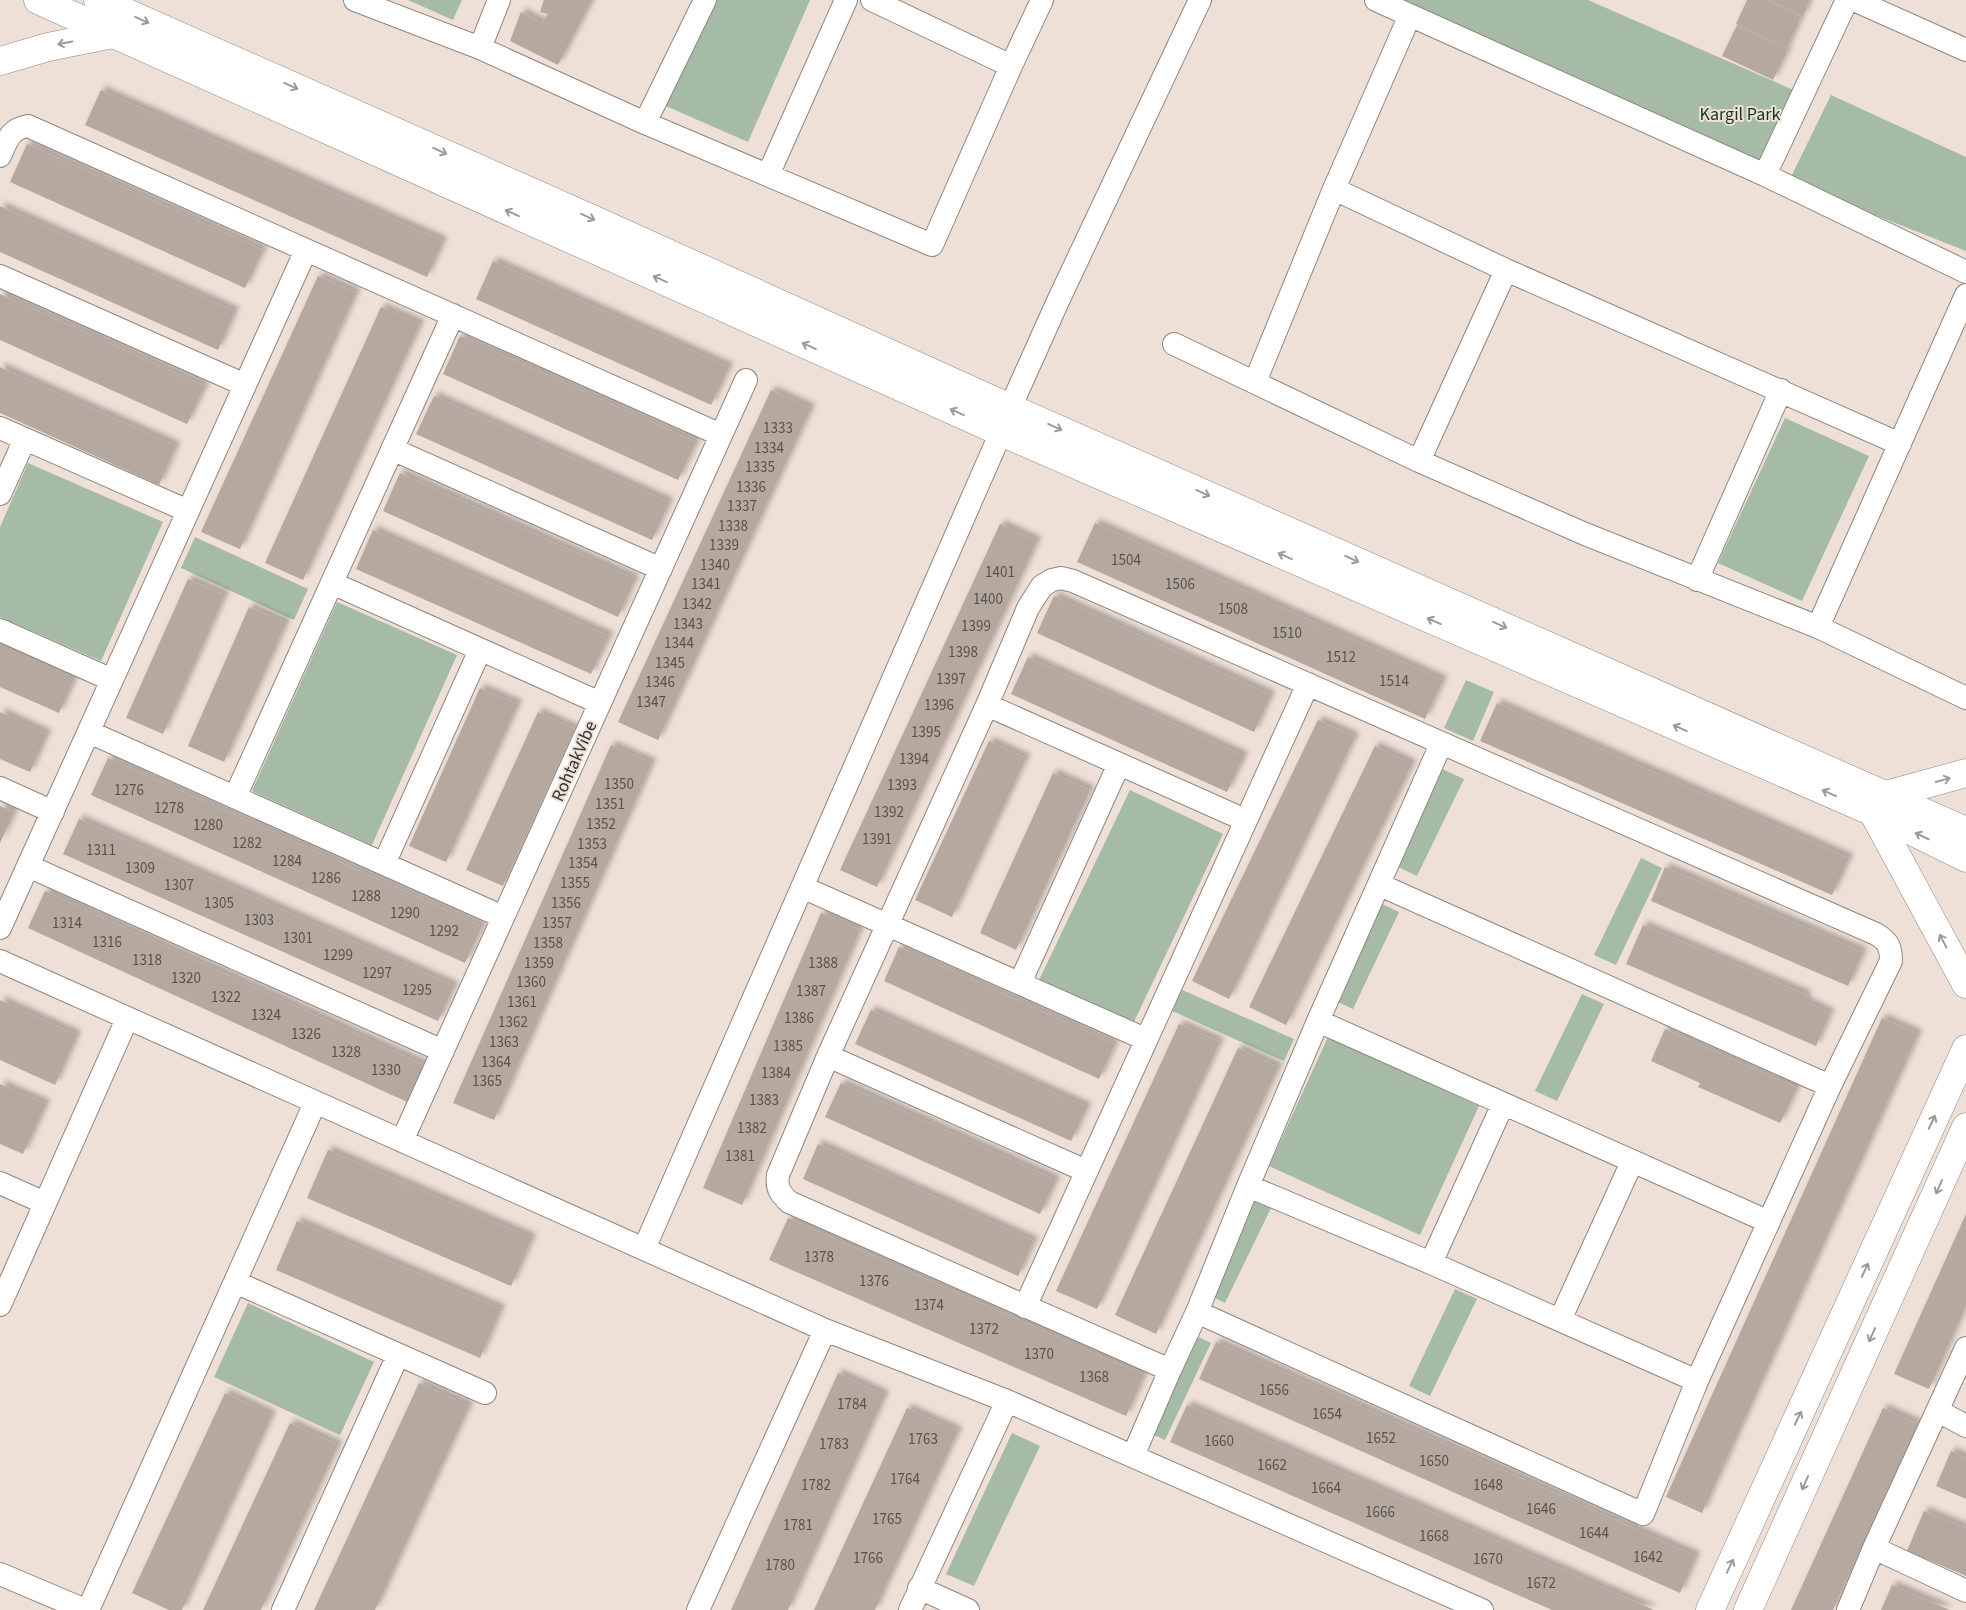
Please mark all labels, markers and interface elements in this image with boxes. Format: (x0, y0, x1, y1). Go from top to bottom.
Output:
one-way arrow (134, 15, 149, 25)
one-way arrow (58, 39, 74, 49)
one-way arrow (283, 81, 298, 91)
park label: Kargil Park (1700, 102, 1781, 127)
one-way arrow (432, 147, 447, 157)
one-way arrow (505, 207, 520, 217)
one-way arrow (580, 213, 595, 223)
one-way arrow (653, 274, 668, 284)
one-way arrow (802, 340, 817, 350)
one-way arrow (950, 407, 965, 417)
house number: 1333 (763, 418, 793, 439)
one-way arrow (1047, 423, 1062, 433)
house number: 1334 (754, 438, 784, 459)
house number: 1335 (745, 457, 775, 478)
house number: 1336 (736, 477, 766, 498)
one-way arrow (1195, 488, 1210, 498)
house number: 1337 (727, 496, 757, 517)
house number: 1338 (718, 516, 748, 537)
house number: 1339 (709, 535, 739, 556)
house number: 1504 (1111, 550, 1141, 571)
one-way arrow (1278, 551, 1293, 561)
one-way arrow (1344, 554, 1359, 564)
house number: 1340 (700, 555, 730, 576)
house number: 1401 (985, 562, 1015, 583)
house number: 1341 (691, 574, 721, 595)
house number: 1506 (1165, 574, 1195, 595)
house number: 1400 (973, 589, 1003, 610)
house number: 1342 (682, 594, 712, 615)
house number: 1508 (1218, 599, 1248, 620)
house number: 1343 (673, 614, 703, 635)
one-way arrow (1427, 615, 1442, 625)
house number: 1399 (961, 616, 991, 637)
one-way arrow (1492, 620, 1507, 630)
house number: 1510 (1272, 623, 1302, 644)
house number: 1344 (664, 633, 694, 654)
house number: 1398 (948, 642, 978, 663)
house number: 1512 (1326, 647, 1356, 668)
house number: 1345 (655, 653, 685, 674)
house number: 1397 (936, 669, 966, 690)
house number: 1514 (1379, 671, 1409, 692)
house number: 1346 (645, 672, 675, 693)
house number: 1347 (636, 692, 666, 713)
house number: 1396 (924, 695, 954, 716)
street label: RohtakVibe (546, 717, 603, 806)
house number: 1395 (911, 722, 941, 743)
one-way arrow (1673, 722, 1688, 732)
house number: 1394 (899, 749, 929, 770)
house number: 1350 (604, 774, 634, 795)
one-way arrow (1934, 774, 1950, 784)
house number: 1393 (887, 775, 917, 796)
house number: 1276 (114, 780, 144, 801)
one-way arrow (1822, 787, 1837, 797)
house number: 1351 (595, 794, 625, 815)
house number: 1278 (154, 798, 184, 819)
house number: 1392 (874, 802, 904, 823)
house number: 1352 (586, 814, 616, 835)
house number: 1280 (193, 815, 223, 836)
house number: 1391 (862, 829, 892, 850)
one-way arrow (1915, 831, 1930, 841)
house number: 1282 (232, 833, 262, 854)
house number: 1353 (577, 834, 607, 855)
house number: 1311 (86, 840, 116, 861)
house number: 1284 (272, 851, 302, 872)
house number: 1354 (568, 853, 598, 874)
house number: 1309 (125, 858, 155, 879)
house number: 1286 (311, 868, 341, 889)
house number: 1355 (560, 873, 590, 894)
house number: 1307 (164, 875, 194, 896)
house number: 1288 (351, 886, 381, 907)
house number: 1305 (204, 893, 234, 914)
house number: 1356 (551, 893, 581, 914)
house number: 1290 (390, 903, 420, 924)
house number: 1303 (244, 910, 274, 931)
house number: 1314 (52, 913, 82, 934)
house number: 1357 (542, 913, 572, 934)
house number: 1292 (429, 921, 459, 942)
house number: 1301 (283, 928, 313, 949)
house number: 1316 (92, 932, 122, 953)
house number: 1358 (533, 933, 563, 954)
one-way arrow (1938, 934, 1947, 949)
house number: 1299 (323, 945, 353, 966)
house number: 1318 (132, 950, 162, 971)
house number: 1359 (524, 953, 554, 974)
house number: 1388 (808, 953, 838, 974)
house number: 1297 (362, 963, 392, 984)
house number: 1320 (171, 968, 201, 989)
house number: 1360 (516, 972, 546, 993)
house number: 1295 (402, 980, 432, 1001)
house number: 1387 (796, 981, 826, 1002)
house number: 1322 (211, 987, 241, 1008)
house number: 1361 (507, 992, 537, 1013)
house number: 1324 (251, 1005, 281, 1026)
house number: 1386 (784, 1008, 814, 1029)
house number: 1362 (498, 1012, 528, 1033)
house number: 1326 (291, 1024, 321, 1045)
house number: 1363 (489, 1032, 519, 1053)
house number: 1385 (773, 1036, 803, 1057)
house number: 1328 (331, 1042, 361, 1063)
house number: 1364 (481, 1052, 511, 1073)
house number: 1330 (371, 1060, 401, 1081)
house number: 1384 (761, 1063, 791, 1084)
house number: 1365 (472, 1071, 502, 1092)
house number: 1383 (749, 1090, 779, 1111)
one-way arrow (1928, 1115, 1938, 1130)
house number: 1382 (737, 1118, 767, 1139)
house number: 1381 (725, 1146, 755, 1167)
one-way arrow (1933, 1179, 1943, 1194)
house number: 1378 (804, 1247, 834, 1268)
one-way arrow (1861, 1263, 1870, 1278)
house number: 1376 (859, 1271, 889, 1292)
house number: 1374 (914, 1295, 944, 1316)
house number: 1372 (969, 1319, 999, 1340)
one-way arrow (1866, 1327, 1876, 1342)
house number: 1370 (1024, 1344, 1054, 1365)
house number: 1368 (1079, 1367, 1109, 1388)
house number: 1656 (1259, 1380, 1289, 1401)
house number: 1784 (837, 1394, 867, 1415)
house number: 1654 (1312, 1404, 1342, 1425)
one-way arrow (1793, 1411, 1803, 1426)
house number: 1652 (1366, 1428, 1396, 1449)
house number: 1763 (908, 1429, 938, 1450)
house number: 1660 (1204, 1431, 1234, 1452)
house number: 1783 (819, 1434, 849, 1455)
house number: 1650 (1419, 1451, 1449, 1472)
house number: 1662 (1257, 1455, 1287, 1476)
house number: 1764 (890, 1469, 920, 1490)
house number: 1782 (801, 1475, 831, 1496)
house number: 1648 (1473, 1475, 1503, 1496)
one-way arrow (1800, 1475, 1809, 1490)
house number: 1664 (1311, 1478, 1341, 1499)
house number: 1646 (1526, 1499, 1556, 1520)
house number: 1666 (1365, 1502, 1395, 1523)
house number: 1765 (872, 1509, 902, 1530)
house number: 1781 (783, 1515, 813, 1536)
house number: 1644 (1579, 1523, 1609, 1544)
house number: 1668 (1419, 1526, 1449, 1547)
house number: 1642 (1633, 1547, 1663, 1568)
house number: 1766 (853, 1548, 883, 1569)
house number: 1670 (1473, 1549, 1503, 1570)
house number: 1780 (765, 1555, 795, 1576)
one-way arrow (1726, 1559, 1735, 1574)
house number: 1672 (1526, 1573, 1556, 1594)

